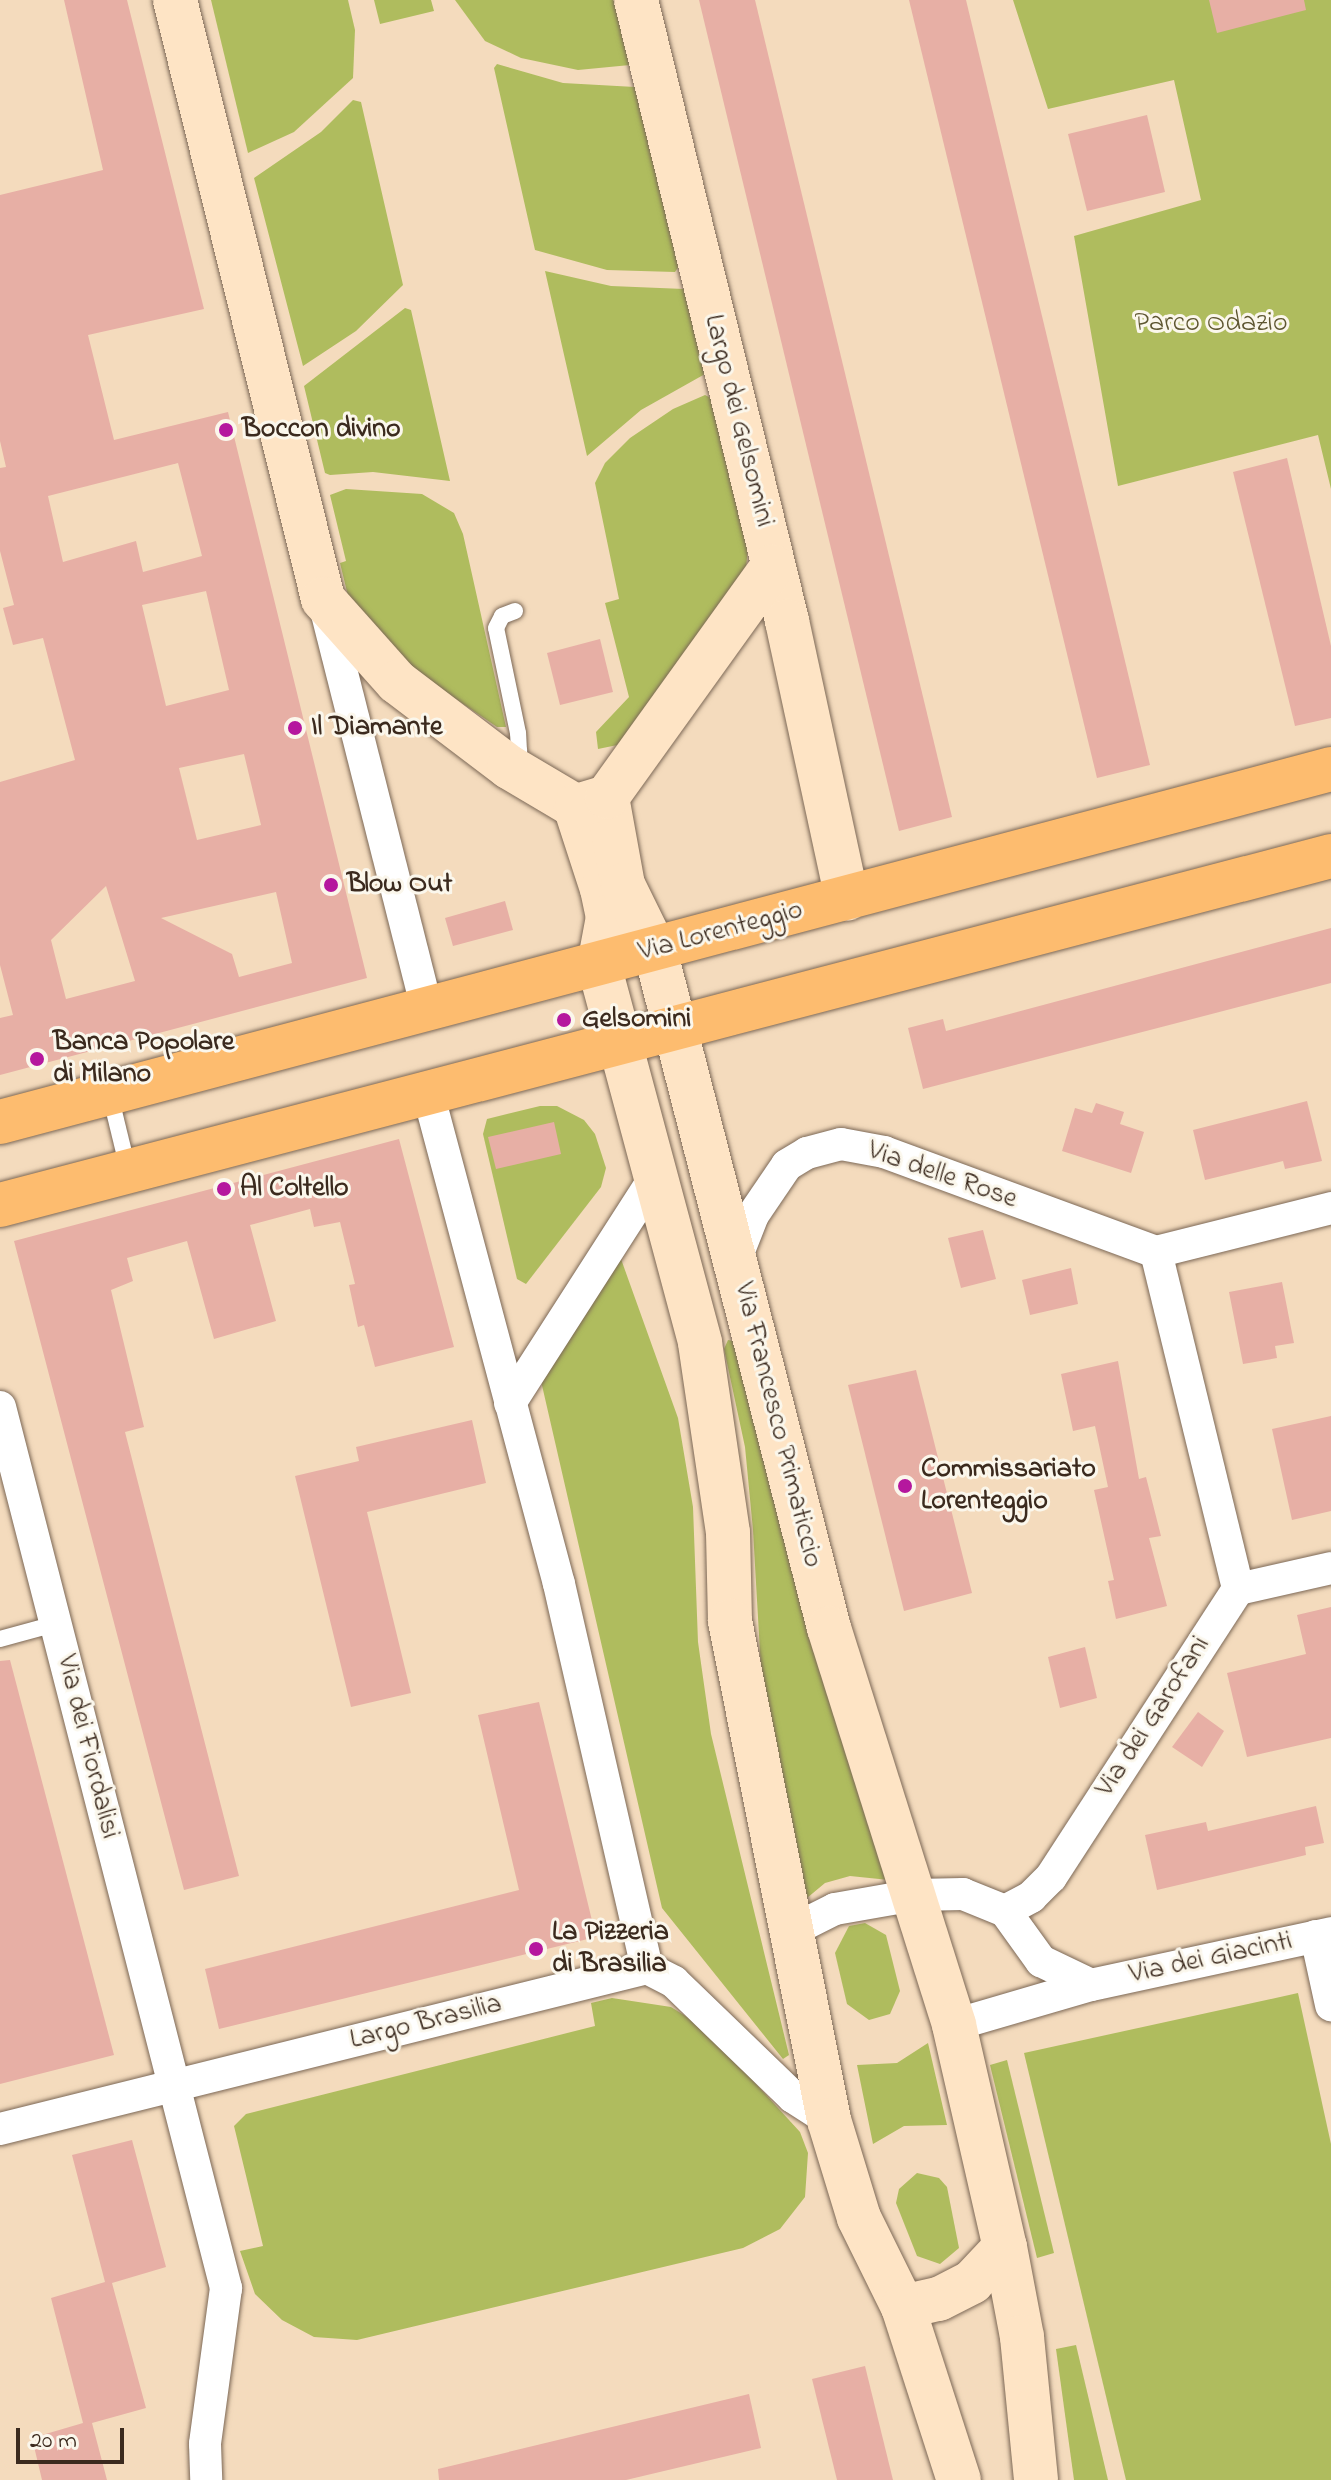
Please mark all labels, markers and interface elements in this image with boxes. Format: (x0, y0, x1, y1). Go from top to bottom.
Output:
park label: Parco Odazio (1135, 307, 1287, 341)
street label: Largo dei Gelsomini (695, 311, 781, 531)
place label: Boccon divino (242, 413, 401, 447)
marker: Boccon divino (217, 421, 235, 439)
place label: Il Diamante (311, 711, 443, 745)
marker: Il Diamante (286, 719, 304, 737)
place label: Blow Out (347, 868, 453, 902)
marker: Blow Out (322, 876, 340, 894)
street label: Via Lorenteggio (635, 894, 807, 970)
place label: Gelsomini (582, 1003, 691, 1037)
marker: Gelsomini (553, 1009, 575, 1031)
place label: Banca Popolare di Milano (53, 1026, 234, 1092)
marker: Banca Popolare di Milano (28, 1050, 46, 1068)
street label: Via delle Rose (863, 1135, 1021, 1217)
place label: Al Coltello (240, 1172, 349, 1206)
marker: Al Coltello (215, 1180, 233, 1198)
street label: Via Francesco Primaticcio (725, 1279, 829, 1571)
place label: Commissariato Lorenteggio (921, 1453, 1096, 1519)
marker: Commissariato Lorenteggio (896, 1477, 914, 1495)
street label: Via dei Garofani (1090, 1630, 1218, 1804)
street label: Via dei Fiordalisi (48, 1652, 126, 1842)
place label: La Pizzeria di Brasilia (552, 1916, 669, 1982)
street label: Via dei Giacinti (1127, 1925, 1295, 1993)
marker: La Pizzeria di Brasilia (527, 1940, 545, 1958)
street label: Largo Brasilia (347, 1988, 505, 2058)
scale bar (20, 2412, 128, 2462)
text: 20 m (30, 2424, 77, 2459)

